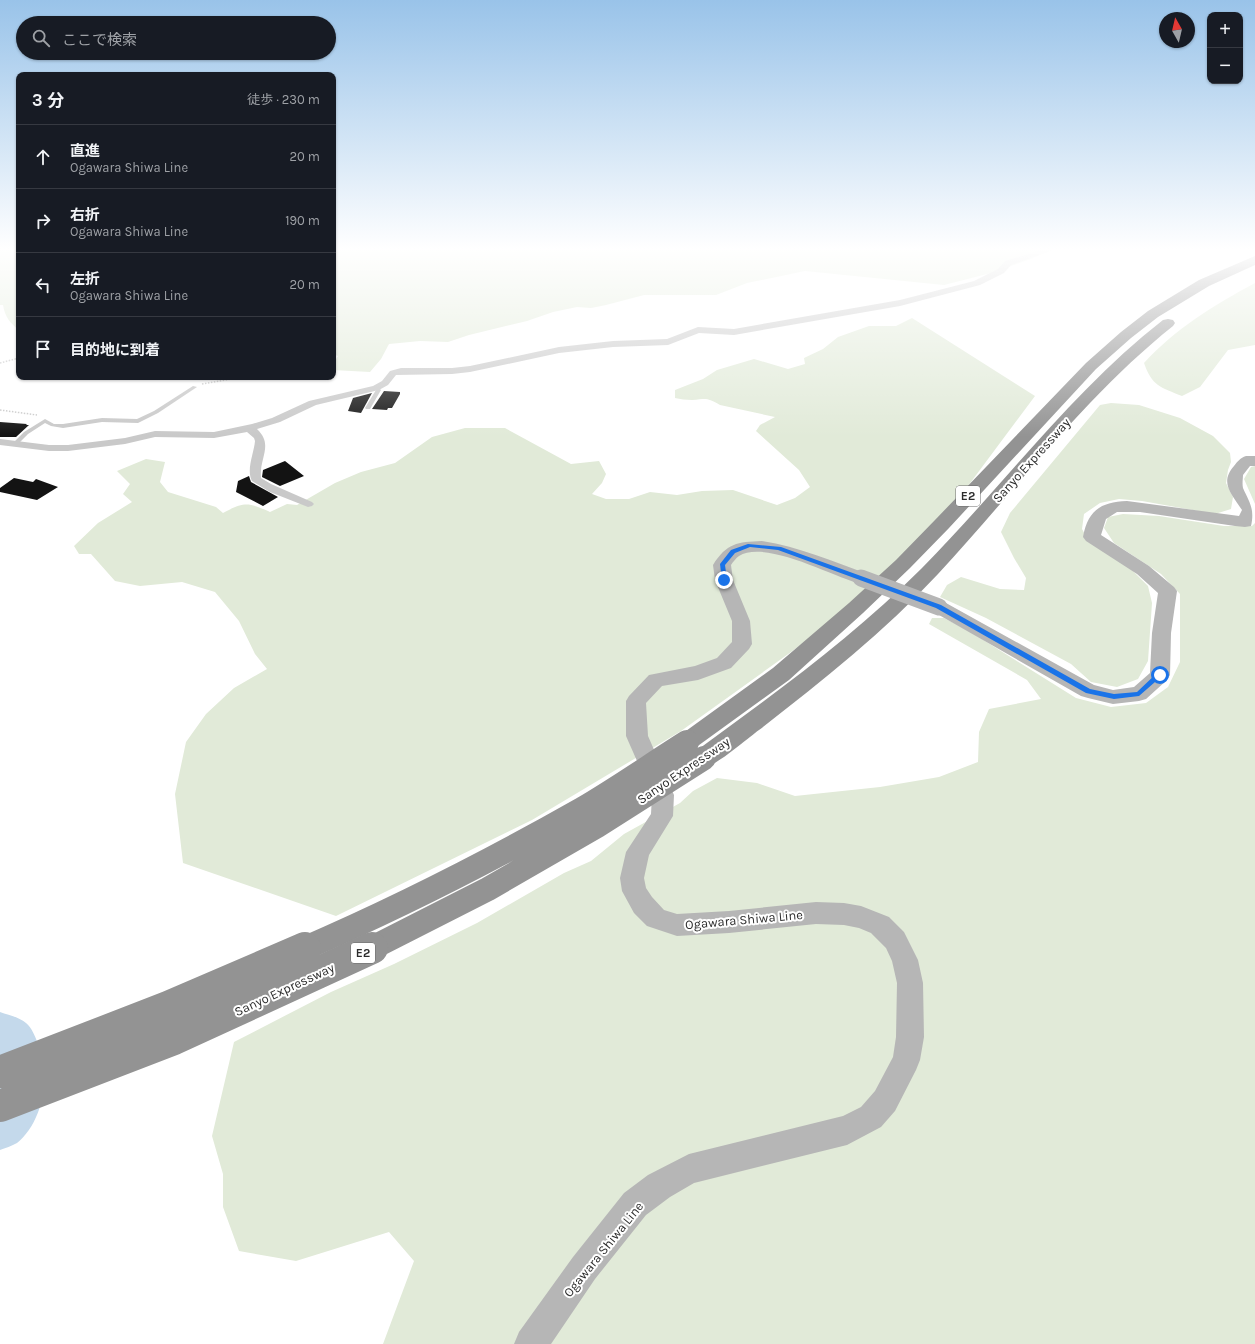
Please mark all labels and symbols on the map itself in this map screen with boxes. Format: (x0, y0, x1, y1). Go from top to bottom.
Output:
north arrow (1159, 12, 1195, 48)
street label: Sanyo Expressway (990, 415, 1073, 506)
road number: E2 (956, 486, 980, 506)
route end (715, 571, 733, 589)
route start (1151, 666, 1169, 684)
street label: Sanyo Expressway (634, 734, 732, 807)
street label: Ogawara Shiwa Line (685, 907, 804, 932)
road number: E2 (351, 943, 375, 963)
street label: Sanyo Expressway (232, 960, 336, 1019)
street label: Ogawara Shiwa Line (560, 1198, 647, 1300)

